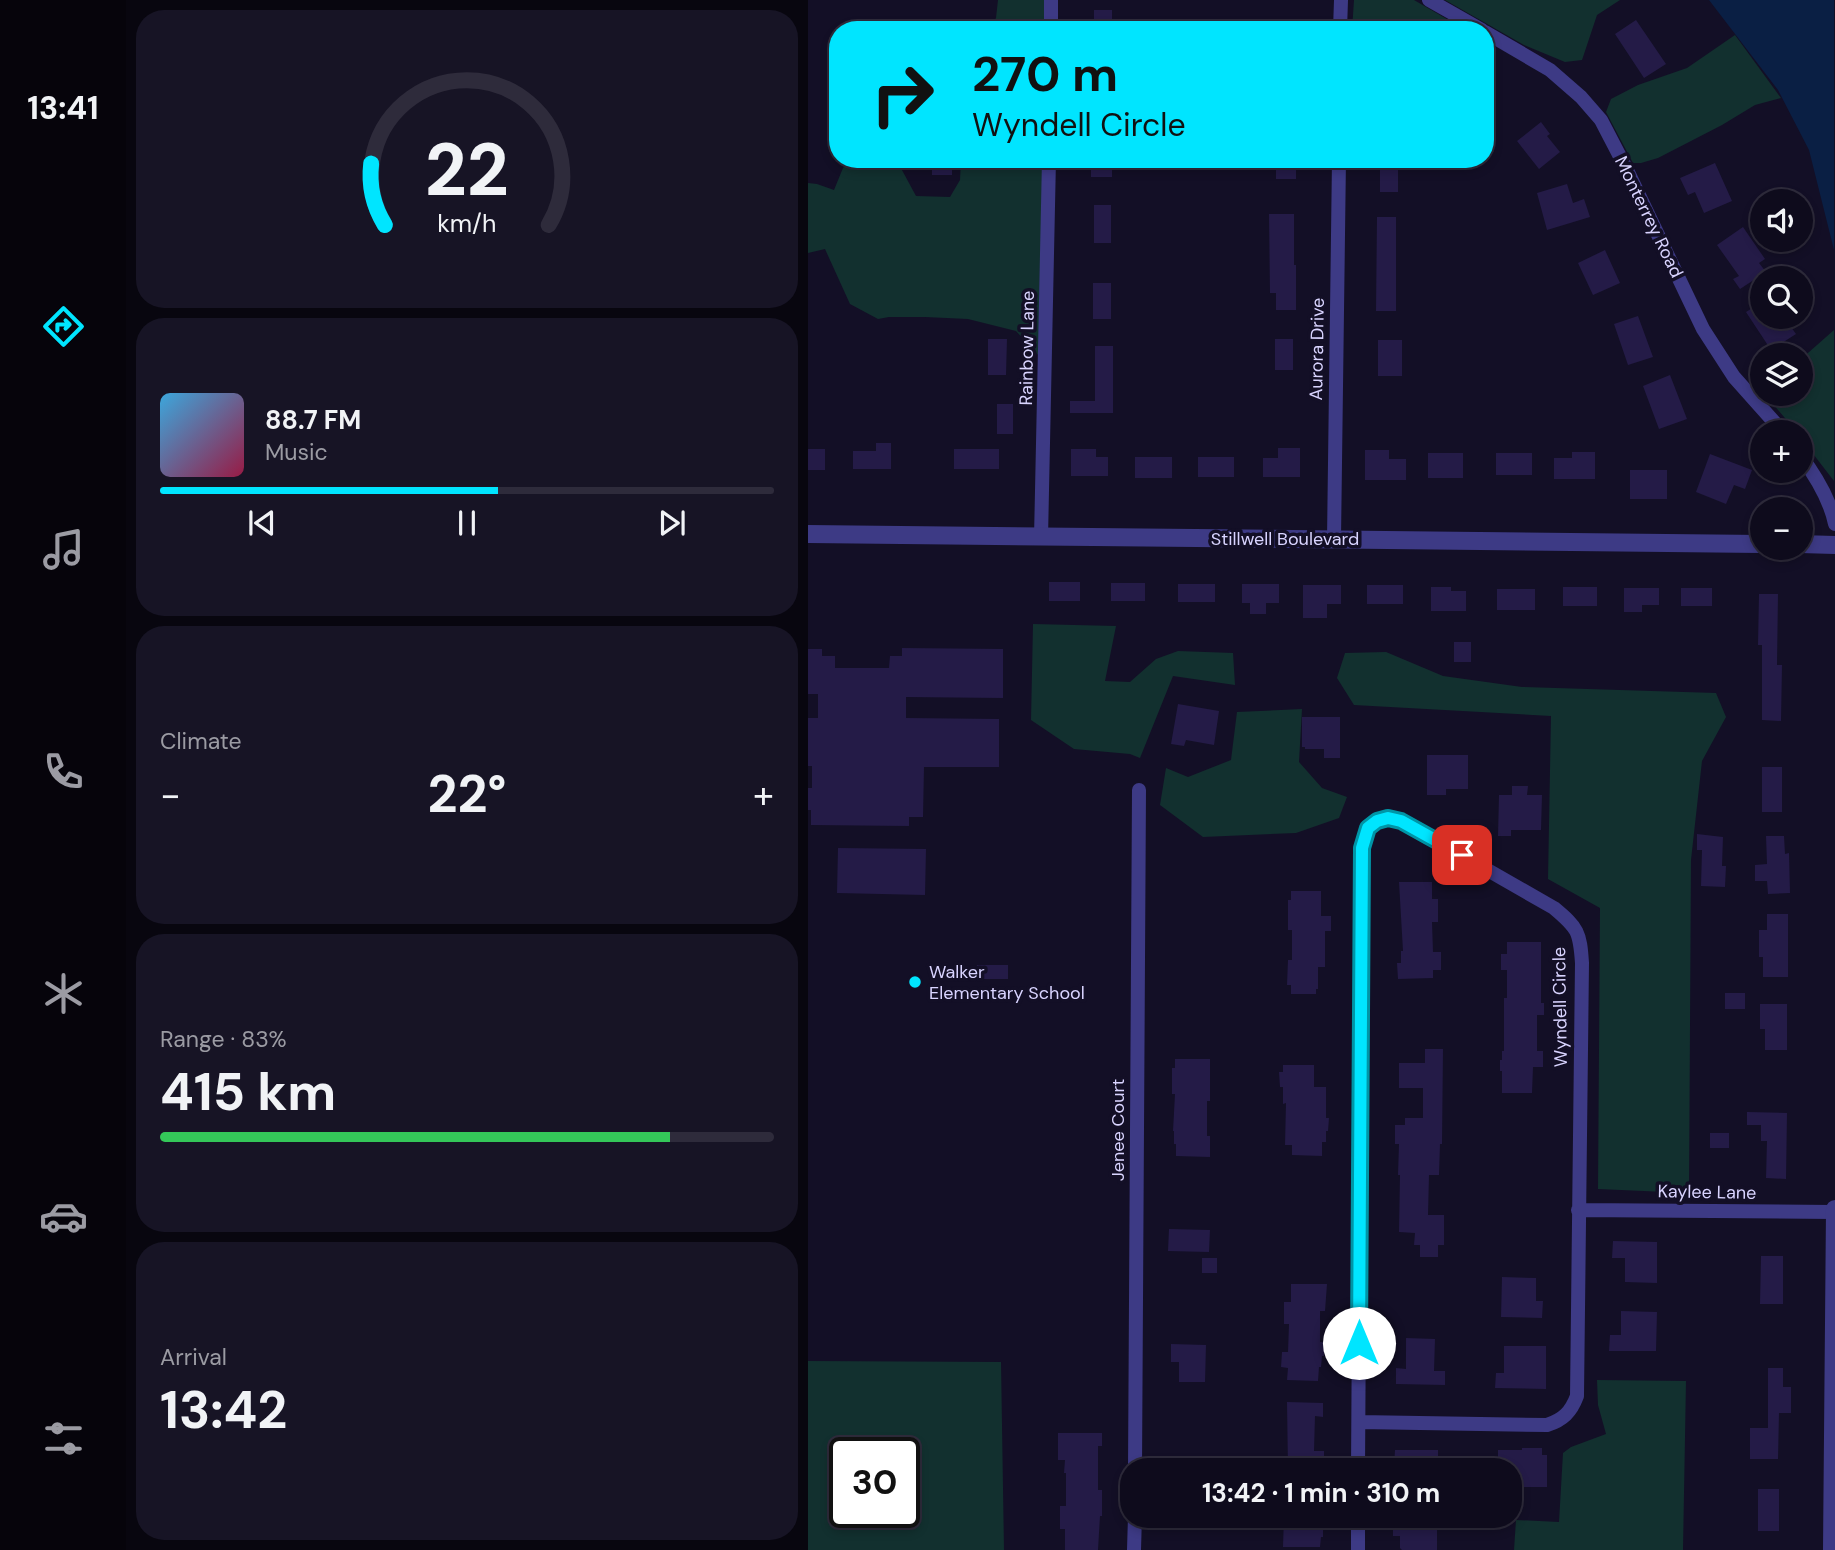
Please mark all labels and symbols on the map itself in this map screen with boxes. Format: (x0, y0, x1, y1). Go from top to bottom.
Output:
street label: Monterrey Road (1609, 152, 1689, 282)
street label: Rainbow Lane (1014, 290, 1040, 406)
street label: Aurora Drive (1304, 297, 1330, 401)
street label: Stillwell Boulevard (1211, 527, 1359, 551)
pin (1432, 825, 1492, 885)
street label: Wyndell Circle (1547, 947, 1573, 1067)
place label: Walker Elementary School (929, 960, 1085, 1005)
marker: Walker Elementary School (907, 974, 923, 990)
street label: Jenee Court (1106, 1079, 1130, 1181)
street label: Kaylee Lane (1657, 1179, 1757, 1205)
position arrow (1322, 1306, 1396, 1380)
speed limit sign: 30 (829, 1437, 920, 1528)

